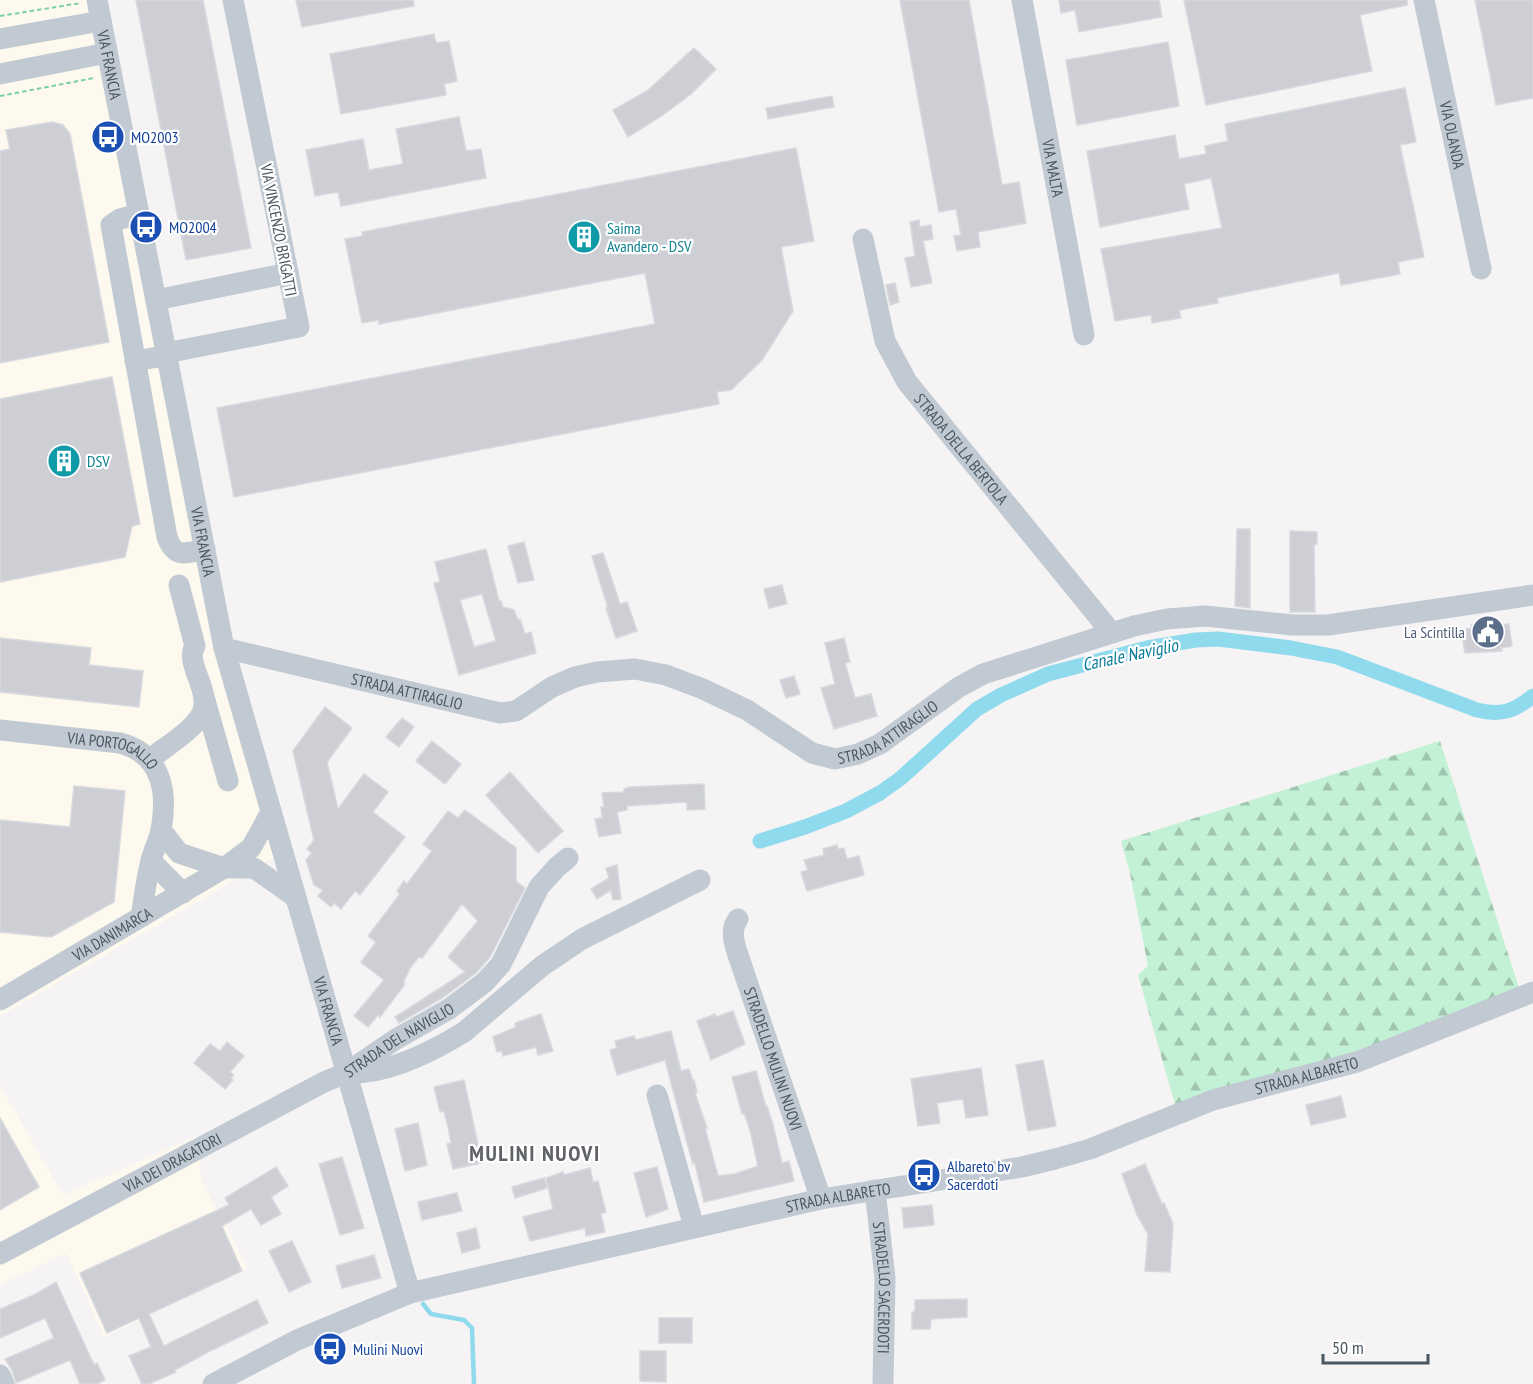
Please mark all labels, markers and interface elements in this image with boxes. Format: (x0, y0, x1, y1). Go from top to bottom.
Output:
street label: VIA FRANCIA (93, 27, 126, 102)
street label: VIA OLANDA (1435, 98, 1470, 171)
bus stop icon: MO2003 (90, 119, 126, 155)
place label: MO2003 (131, 127, 179, 147)
street label: VIA MALTA (1038, 137, 1068, 199)
street label: VIA VINCENZO BRIGATTI (256, 161, 302, 298)
bus stop icon: MO2004 (128, 209, 164, 245)
place label: MO2004 (169, 217, 217, 237)
place label: Saima Avandero - DSV (607, 218, 692, 256)
building icon: Saima Avandero - DSV (566, 219, 602, 255)
street label: STRADA DELLA BERTOLA (910, 389, 1013, 509)
building icon: DSV (46, 443, 82, 479)
place label: DSV (87, 451, 110, 471)
street label: VIA FRANCIA (186, 504, 220, 579)
public building icon: La Scintilla (1470, 614, 1506, 650)
place label: La Scintilla (1404, 622, 1465, 642)
water label: Canale Naviglio (1080, 633, 1181, 676)
street label: STRADA ATTIRAGLIO (349, 668, 465, 714)
street label: STRADA ATTIRAGLIO (836, 695, 942, 768)
street label: VIA PORTOGALLO (65, 727, 163, 773)
street label: VIA DANIMARCA (68, 903, 156, 966)
street label: VIA FRANCIA (309, 973, 348, 1048)
street label: STRADELLO MULINI NUOVI (740, 984, 807, 1133)
street label: STRADA DEL NAVIGLIO (340, 998, 458, 1082)
street label: STRADA ALBARETO (1253, 1052, 1361, 1099)
street label: VIA DEI DRAGATORI (119, 1128, 225, 1197)
district label: MULINI NUOVI (469, 1139, 601, 1167)
place label: Albareto bv Sacerdoti (947, 1156, 1011, 1194)
bus stop icon: Albareto bv Sacerdoti (906, 1157, 942, 1193)
street label: STRADA ALBARETO (784, 1178, 892, 1217)
street label: STRADELLO SACERDOTI (869, 1221, 895, 1354)
scale bar (1323, 1327, 1428, 1365)
bus stop icon: Mulini Nuovi (312, 1331, 348, 1367)
text: 50 m (1332, 1336, 1364, 1359)
place label: Mulini Nuovi (353, 1339, 423, 1359)

